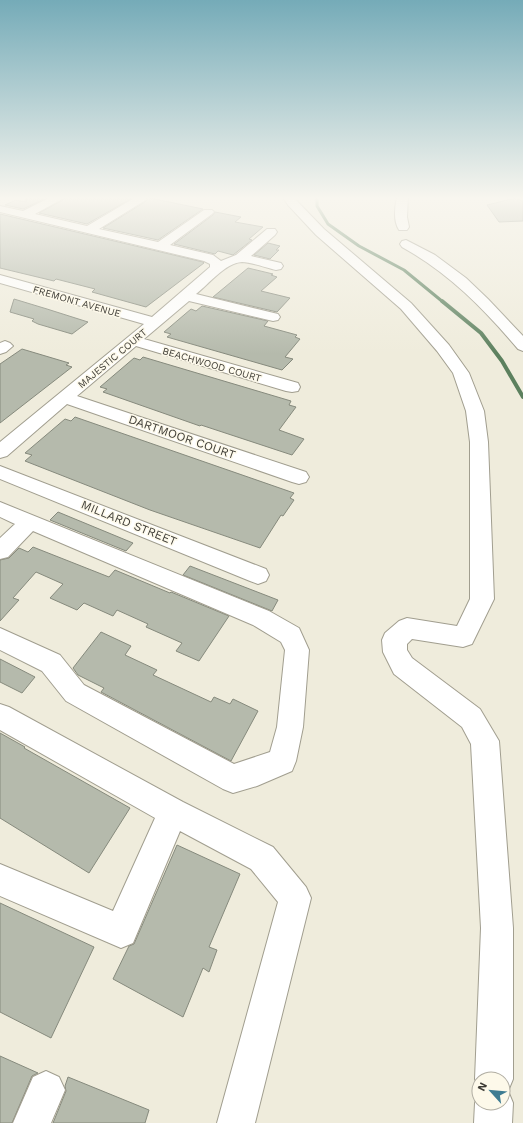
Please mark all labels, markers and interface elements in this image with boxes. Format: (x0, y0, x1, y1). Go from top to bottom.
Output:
street label: FREMONT AVENUE (32, 284, 122, 319)
street label: MAJESTIC COURT (76, 326, 149, 390)
street label: BEACHWOOD COURT (161, 345, 263, 384)
street label: DARTMOOR COURT (127, 412, 237, 462)
street label: MILLARD STREET (79, 497, 179, 549)
north arrow (471, 1071, 511, 1111)
text: N (475, 1080, 490, 1093)

